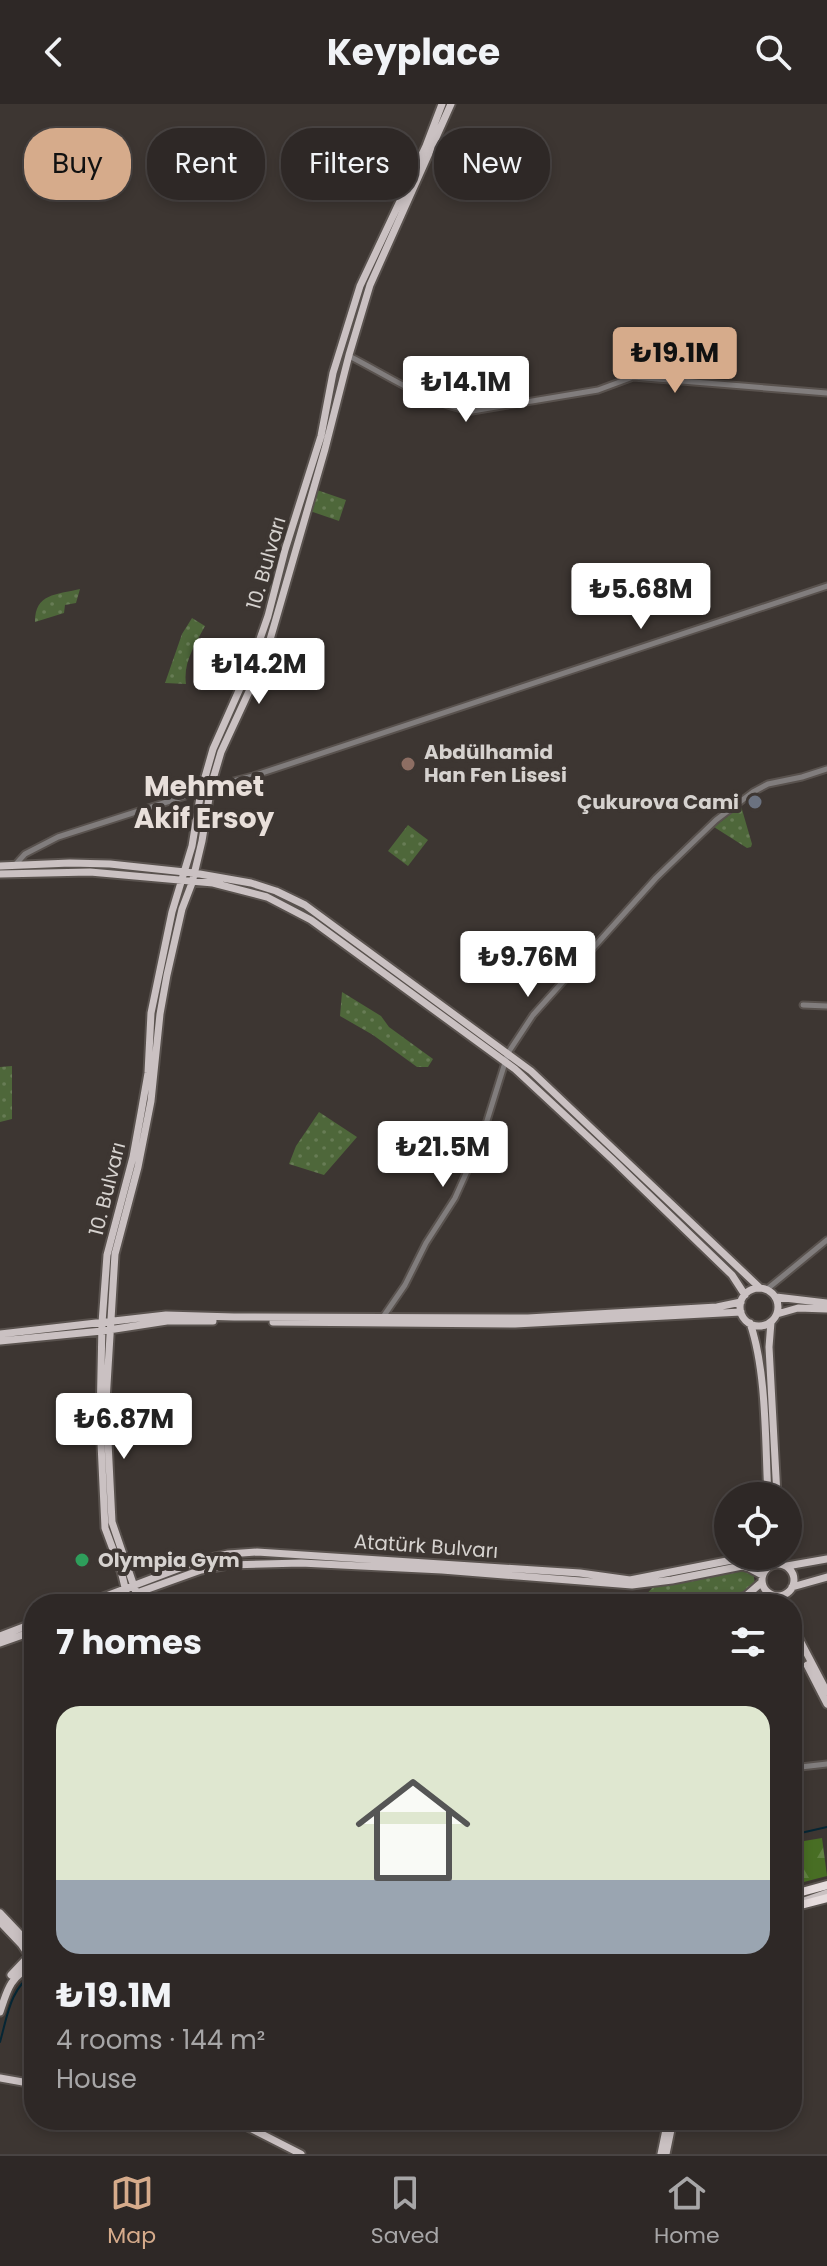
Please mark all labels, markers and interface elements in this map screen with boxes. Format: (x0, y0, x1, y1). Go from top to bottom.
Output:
text: Keyplace (327, 27, 500, 78)
icon: back (32, 30, 76, 74)
icon: search (751, 30, 795, 74)
chip: Buy (24, 128, 131, 200)
chip: Rent (147, 128, 265, 200)
chip: Filters (281, 128, 418, 200)
chip: New (434, 128, 550, 200)
pin: ₺19.1M (610, 327, 740, 395)
text: ₺19.1M (631, 335, 719, 371)
pin: ₺14.1M (401, 356, 531, 424)
text: ₺14.1M (421, 364, 511, 400)
street label: 10. Bulvarı (239, 513, 293, 613)
pin: ₺5.68M (576, 563, 706, 631)
text: ₺5.68M (589, 571, 693, 607)
pin: ₺14.2M (194, 638, 324, 706)
text: ₺14.2M (211, 646, 307, 682)
place label: Abdülhamid Han Fen Lisesi (424, 738, 567, 789)
marker: Abdülhamid Han Fen Lisesi (399, 755, 417, 773)
district label: Mehmet Akif Ersoy (134, 767, 275, 838)
place label: Çukurova Cami (577, 788, 739, 816)
marker: Çukurova Cami (746, 793, 764, 811)
pin: ₺9.76M (463, 931, 593, 999)
text: ₺9.76M (478, 939, 578, 975)
pin: ₺21.5M (378, 1121, 508, 1189)
text: ₺21.5M (396, 1129, 490, 1165)
street label: 10. Bulvarı (82, 1139, 132, 1239)
pin: ₺6.87M (59, 1393, 189, 1461)
text: ₺6.87M (74, 1401, 174, 1437)
map controls (714, 1482, 802, 1570)
button: locate (714, 1482, 802, 1570)
street label: Atatürk Bulvarı (353, 1527, 499, 1565)
place label: Olympia Gym (98, 1546, 240, 1574)
marker: Olympia Gym (73, 1551, 91, 1569)
text: 7 homes (56, 1618, 202, 1666)
icon: filters (726, 1620, 770, 1664)
icon: home (341, 1758, 485, 1902)
text: ₺19.1M (56, 1971, 172, 2019)
text: 4 rooms · 144 m² (56, 2022, 265, 2058)
text: House (56, 2061, 137, 2097)
tab: Map (107, 2171, 156, 2252)
tab: Saved (371, 2171, 439, 2252)
tab: Home (654, 2171, 720, 2252)

